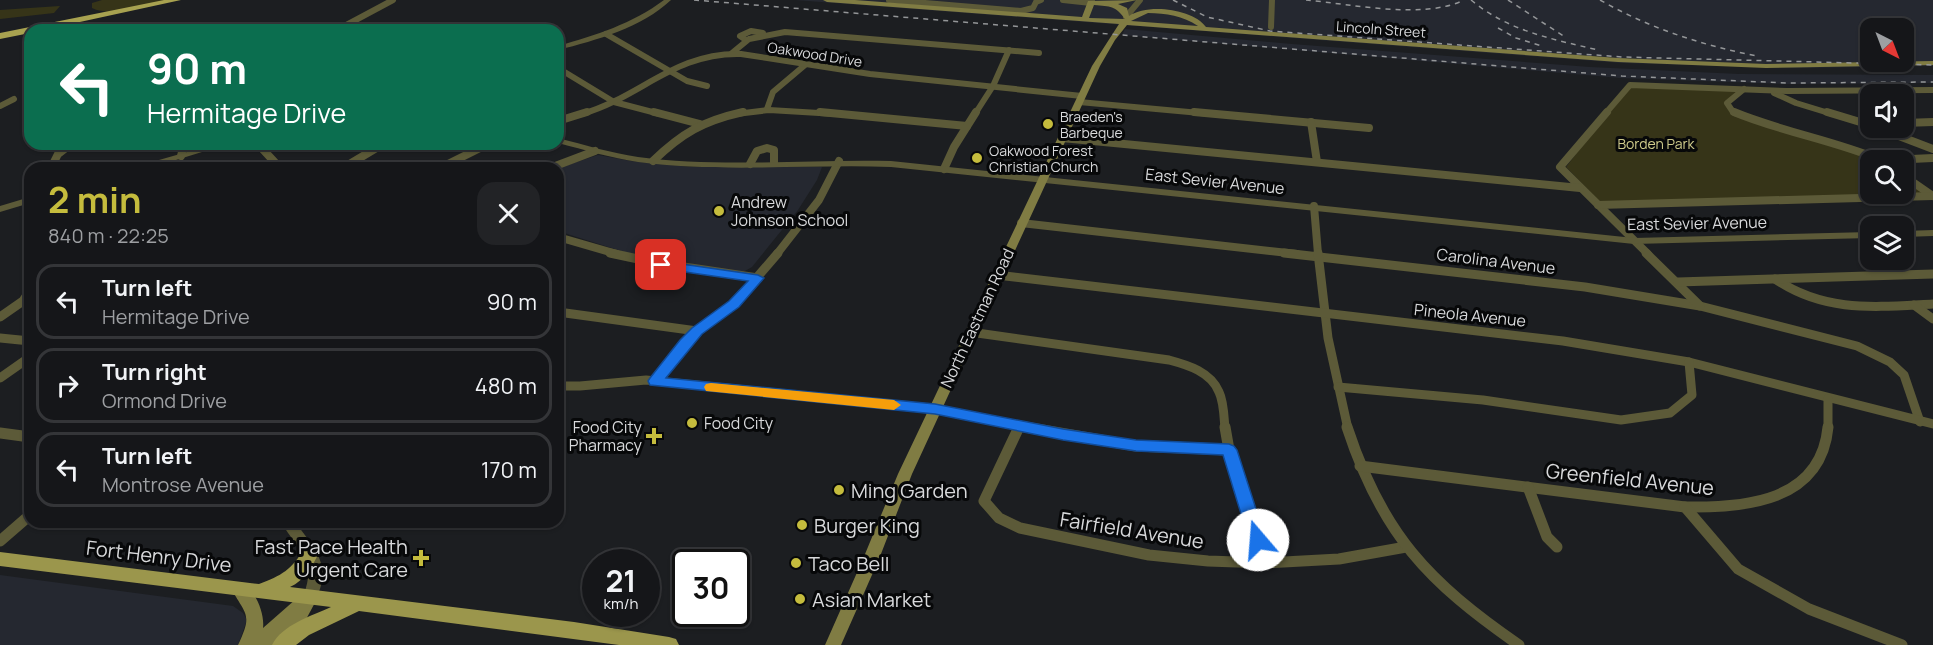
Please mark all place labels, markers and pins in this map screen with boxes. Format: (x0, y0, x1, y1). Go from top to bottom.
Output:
place label: Braeden's Barbeque (1060, 107, 1123, 142)
marker: Braeden's Barbeque (1041, 117, 1055, 131)
place label: Oakwood Forest Christian Church (989, 141, 1098, 176)
marker: Oakwood Forest Christian Church (970, 151, 984, 165)
place label: Andrew Johnson School (731, 191, 848, 231)
marker: Andrew Johnson School (712, 204, 726, 218)
pin (635, 239, 686, 290)
place label: Food City (704, 412, 774, 434)
place label: Food City Pharmacy (569, 416, 643, 456)
marker: Food City (685, 416, 699, 430)
marker: Food City Pharmacy (647, 429, 661, 443)
place label: Ming Garden (851, 477, 968, 504)
marker: Ming Garden (832, 483, 846, 497)
place label: Burger King (814, 512, 920, 539)
marker: Burger King (795, 518, 809, 532)
place label: Fast Pace Health Urgent Care (255, 533, 408, 583)
marker: Fast Pace Health Urgent Care (412, 549, 430, 567)
place label: Taco Bell (808, 550, 890, 577)
marker: Taco Bell (789, 556, 803, 570)
place label: Asian Market (812, 586, 931, 613)
marker: Asian Market (793, 592, 807, 606)

